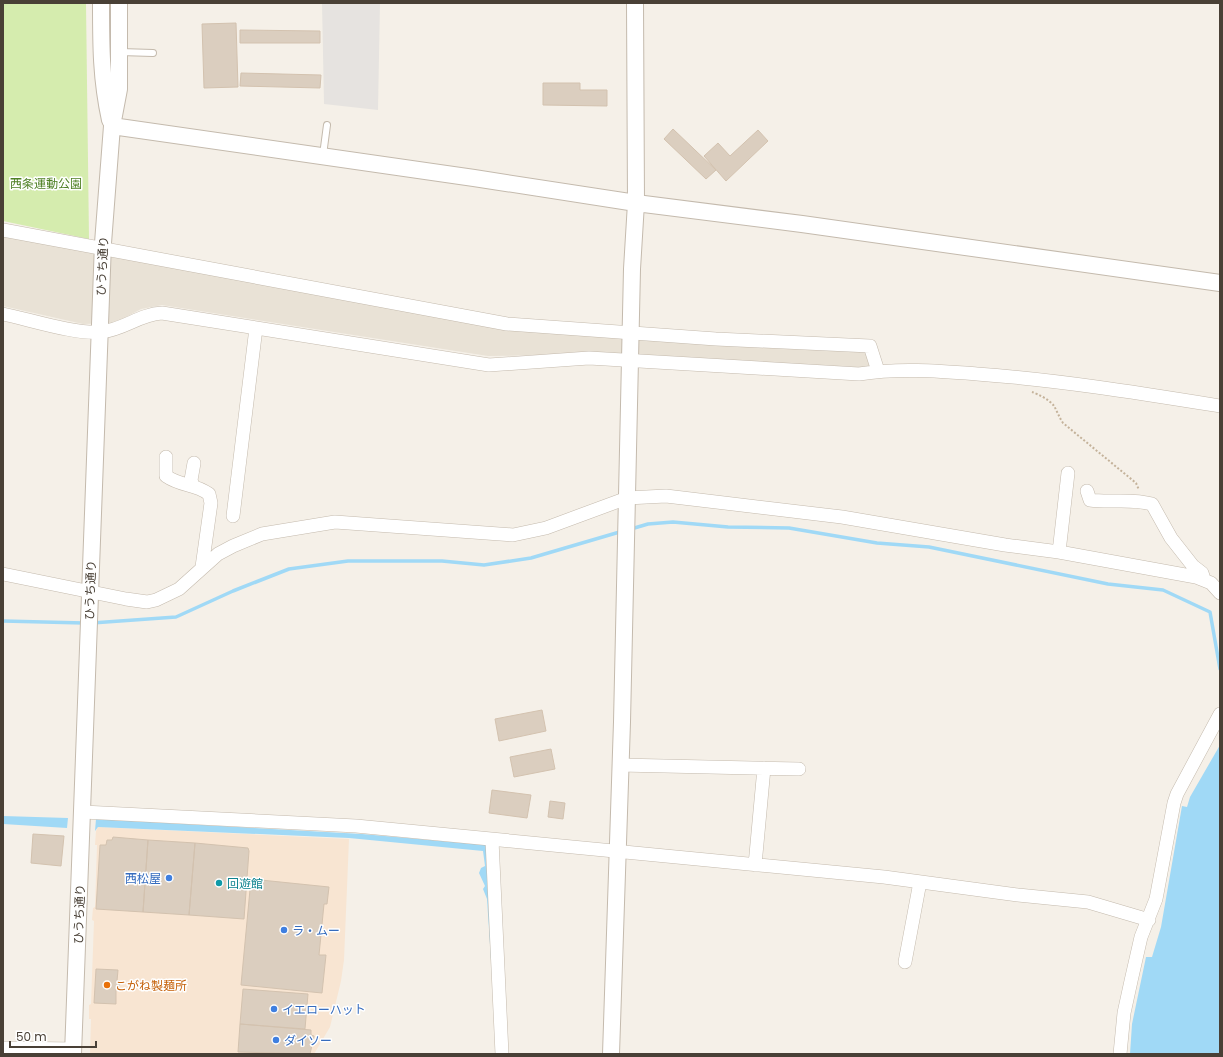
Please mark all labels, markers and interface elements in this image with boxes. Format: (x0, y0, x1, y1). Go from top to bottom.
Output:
park label: 西条運動公園 (10, 175, 82, 192)
street label: ひうち通り (92, 236, 112, 296)
street label: ひうち通り (80, 560, 100, 620)
place label: 西松屋 (125, 870, 161, 887)
marker: 西松屋 (164, 873, 174, 883)
place label: 回遊館 (227, 875, 263, 892)
marker: 回遊館 (214, 878, 224, 888)
street label: ひうち通り (69, 884, 89, 944)
place label: ラ・ムー (292, 922, 340, 939)
marker: ラ・ムー (279, 925, 289, 935)
place label: こがね製麺所 (115, 977, 187, 994)
marker: こがね製麺所 (102, 980, 112, 990)
place label: イエローハット (282, 1001, 366, 1018)
marker: イエローハット (269, 1004, 279, 1014)
scale bar (10, 1023, 96, 1049)
text: 50 m (16, 1028, 47, 1045)
place label: ダイソー (284, 1032, 332, 1049)
marker: ダイソー (271, 1035, 281, 1045)

